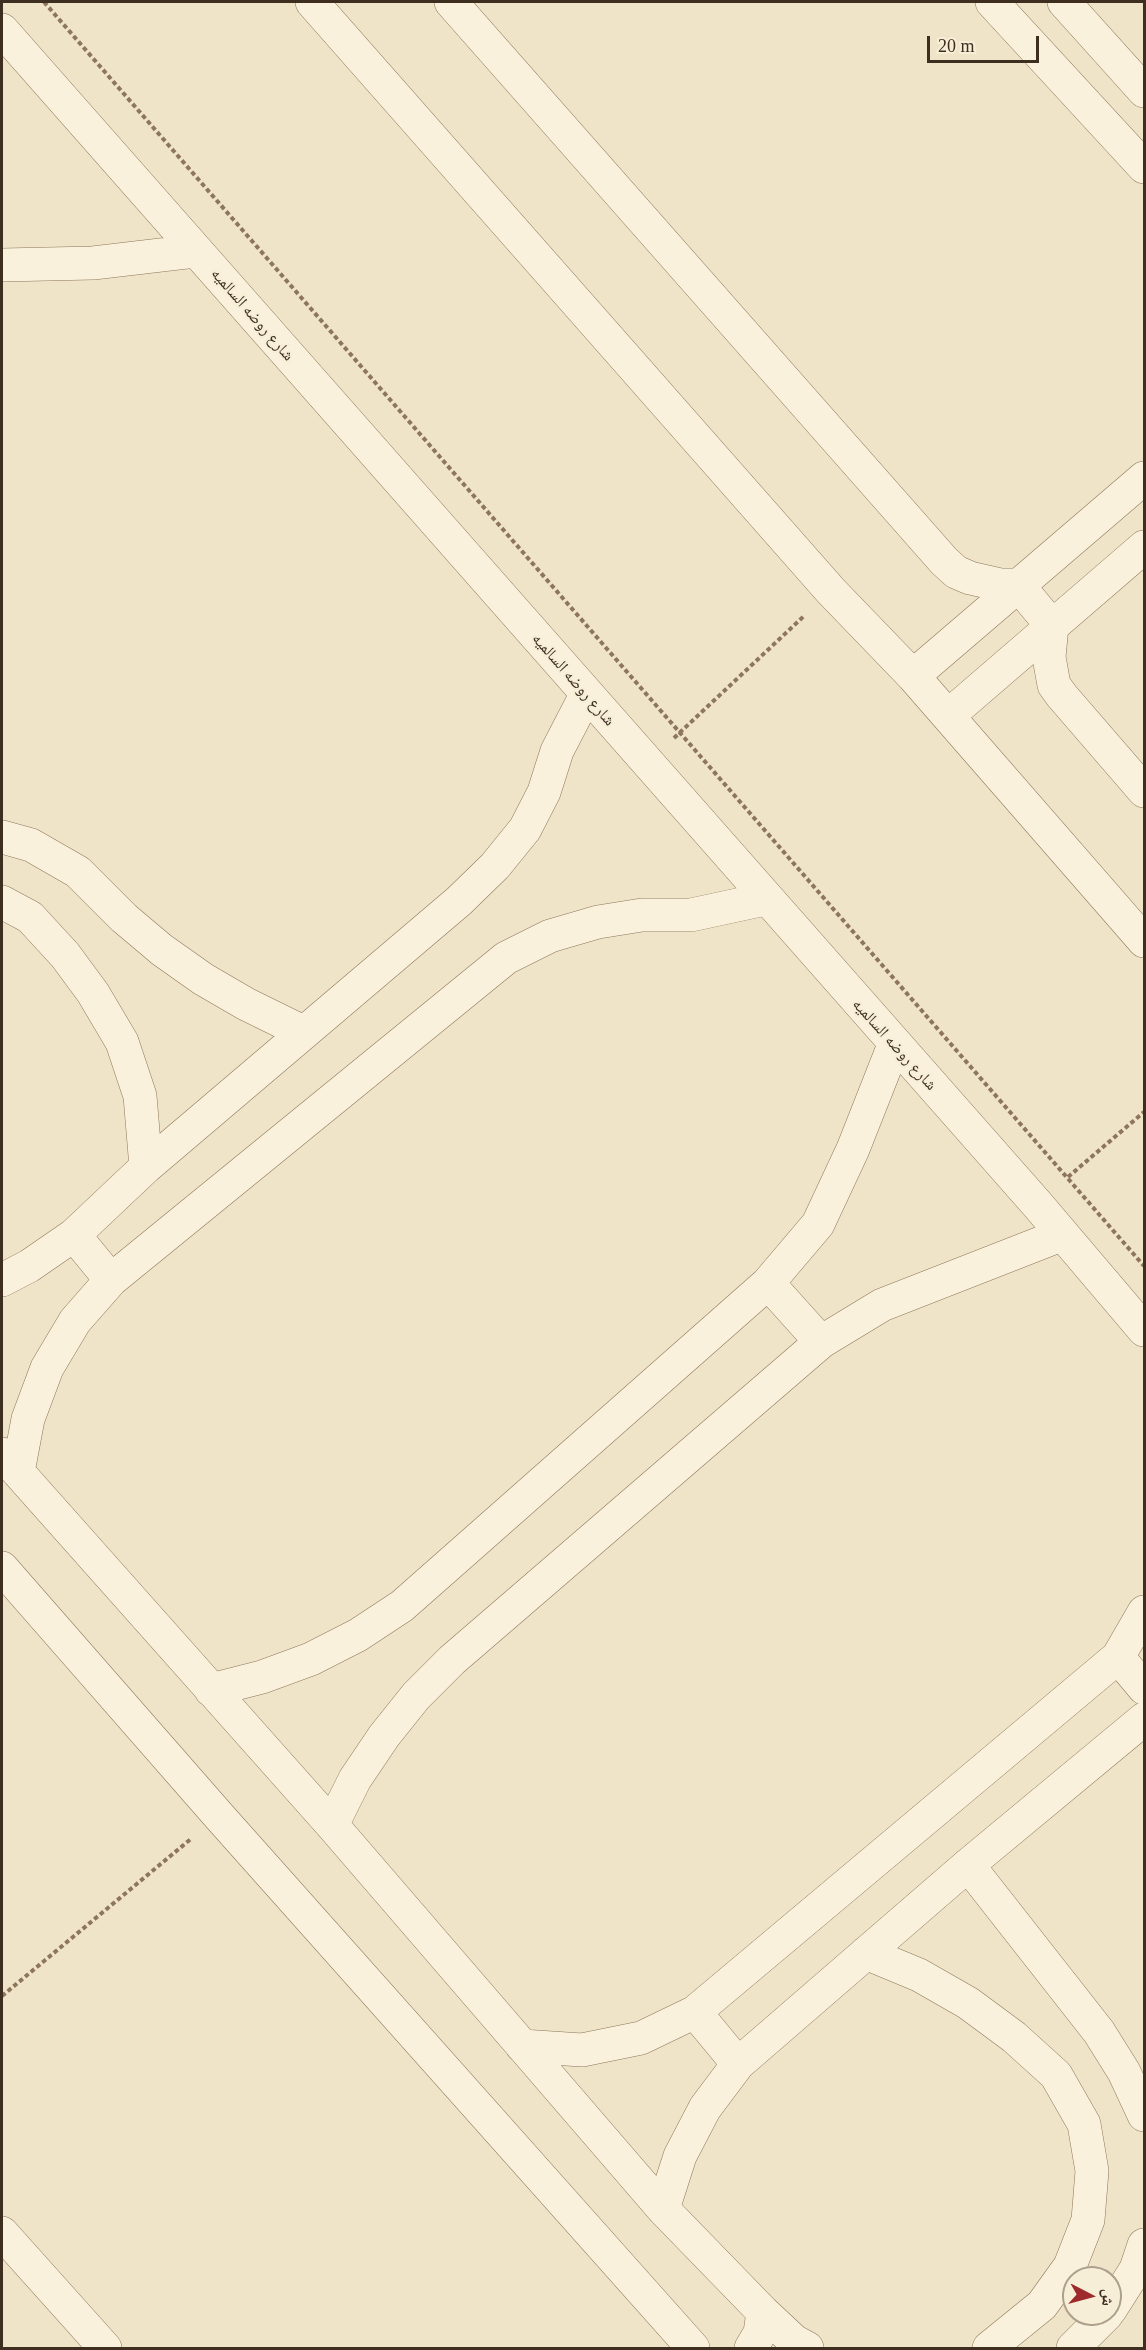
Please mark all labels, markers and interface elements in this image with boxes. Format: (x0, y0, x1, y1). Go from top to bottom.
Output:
scale bar (930, 24, 1042, 62)
text: 20 m (938, 36, 975, 56)
street label: شارع روضه السالميه (206, 265, 298, 365)
street label: شارع روضه السالميه (527, 630, 619, 730)
street label: شارع روضه السالميه (848, 995, 940, 1095)
north arrow (1062, 2266, 1122, 2326)
text: ش (1099, 2288, 1118, 2307)

